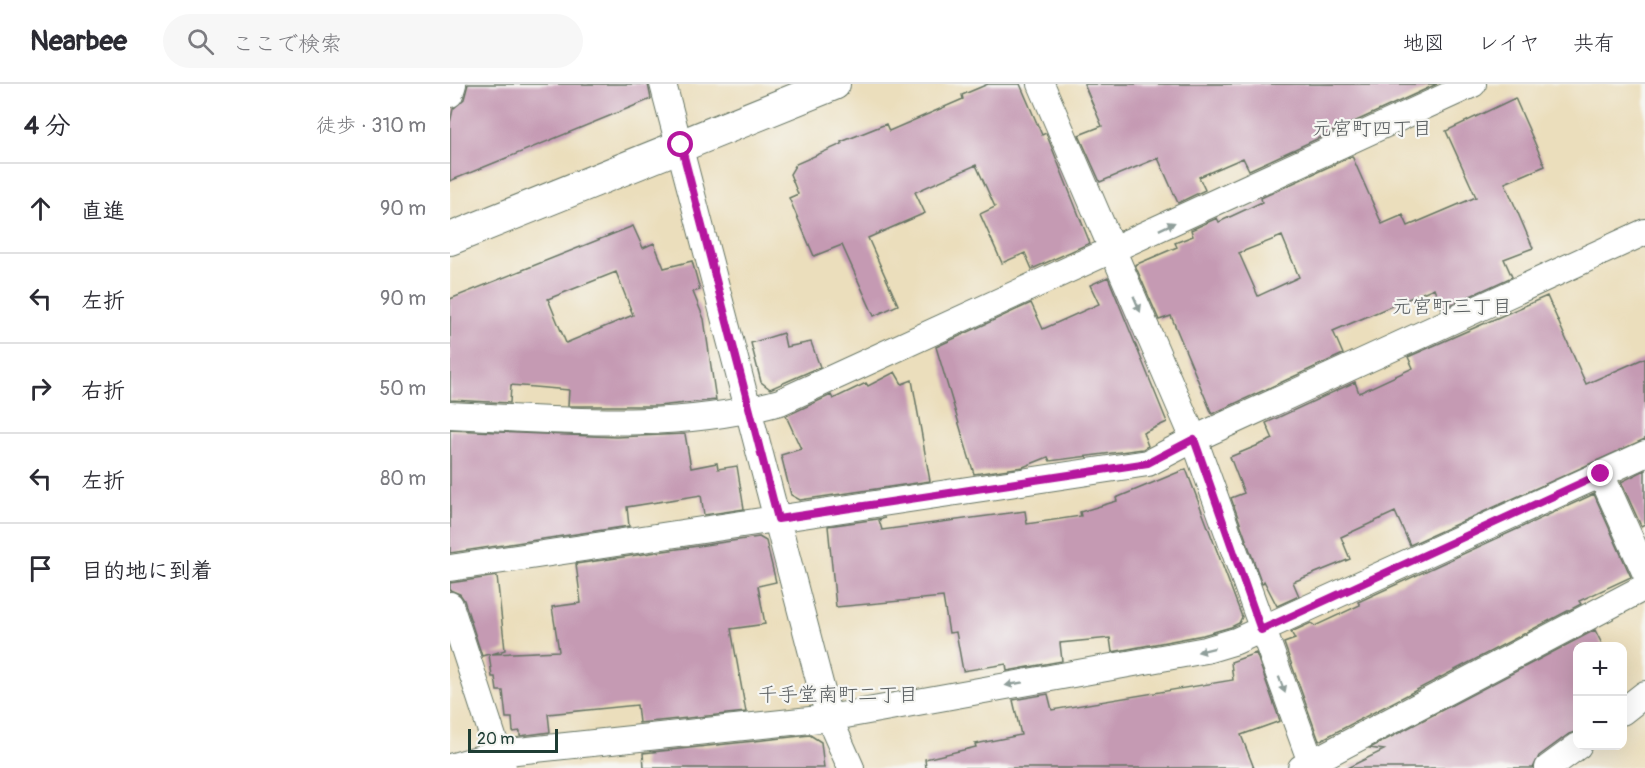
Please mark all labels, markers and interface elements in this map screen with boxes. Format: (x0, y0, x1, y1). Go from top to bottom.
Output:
search box (163, 14, 583, 68)
text: Nearbee (30, 24, 127, 59)
icon: search (184, 25, 217, 58)
text: ここで検索 (232, 30, 342, 58)
text: 地図 (1403, 30, 1445, 57)
text: レイヤ (1478, 30, 1540, 57)
text: 共有 (1573, 30, 1615, 57)
text: 4 分 (24, 110, 71, 142)
text: 徒歩 · 310 m (316, 113, 426, 138)
district label: 元宮町四丁目 (1312, 116, 1432, 141)
route start (667, 131, 693, 157)
icon: ahead (24, 192, 57, 225)
text: 90 m (380, 196, 426, 221)
text: 直進 (81, 197, 125, 225)
one-way arrow (1158, 221, 1175, 230)
icon: left (24, 282, 57, 315)
text: 90 m (380, 286, 426, 311)
text: 左折 (81, 287, 125, 315)
district label: 元宮町三丁目 (1392, 294, 1512, 319)
one-way arrow (1132, 296, 1142, 314)
icon: right (24, 372, 57, 405)
text: 50 m (379, 376, 426, 401)
text: 右折 (81, 377, 125, 405)
route end (1587, 460, 1613, 486)
icon: left (24, 462, 57, 495)
text: 80 m (380, 466, 426, 491)
text: 左折 (81, 467, 125, 495)
icon: arrive (24, 552, 57, 585)
text: 目的地に到着 (81, 557, 213, 585)
map controls (1573, 642, 1627, 750)
button: + (1573, 642, 1627, 696)
one-way arrow (1197, 645, 1215, 655)
one-way arrow (1277, 676, 1287, 694)
one-way arrow (1005, 679, 1024, 688)
district label: 千手堂南町二丁目 (758, 682, 918, 707)
button: − (1573, 696, 1627, 750)
scale bar (468, 726, 558, 754)
text: 20 m (477, 729, 515, 749)

